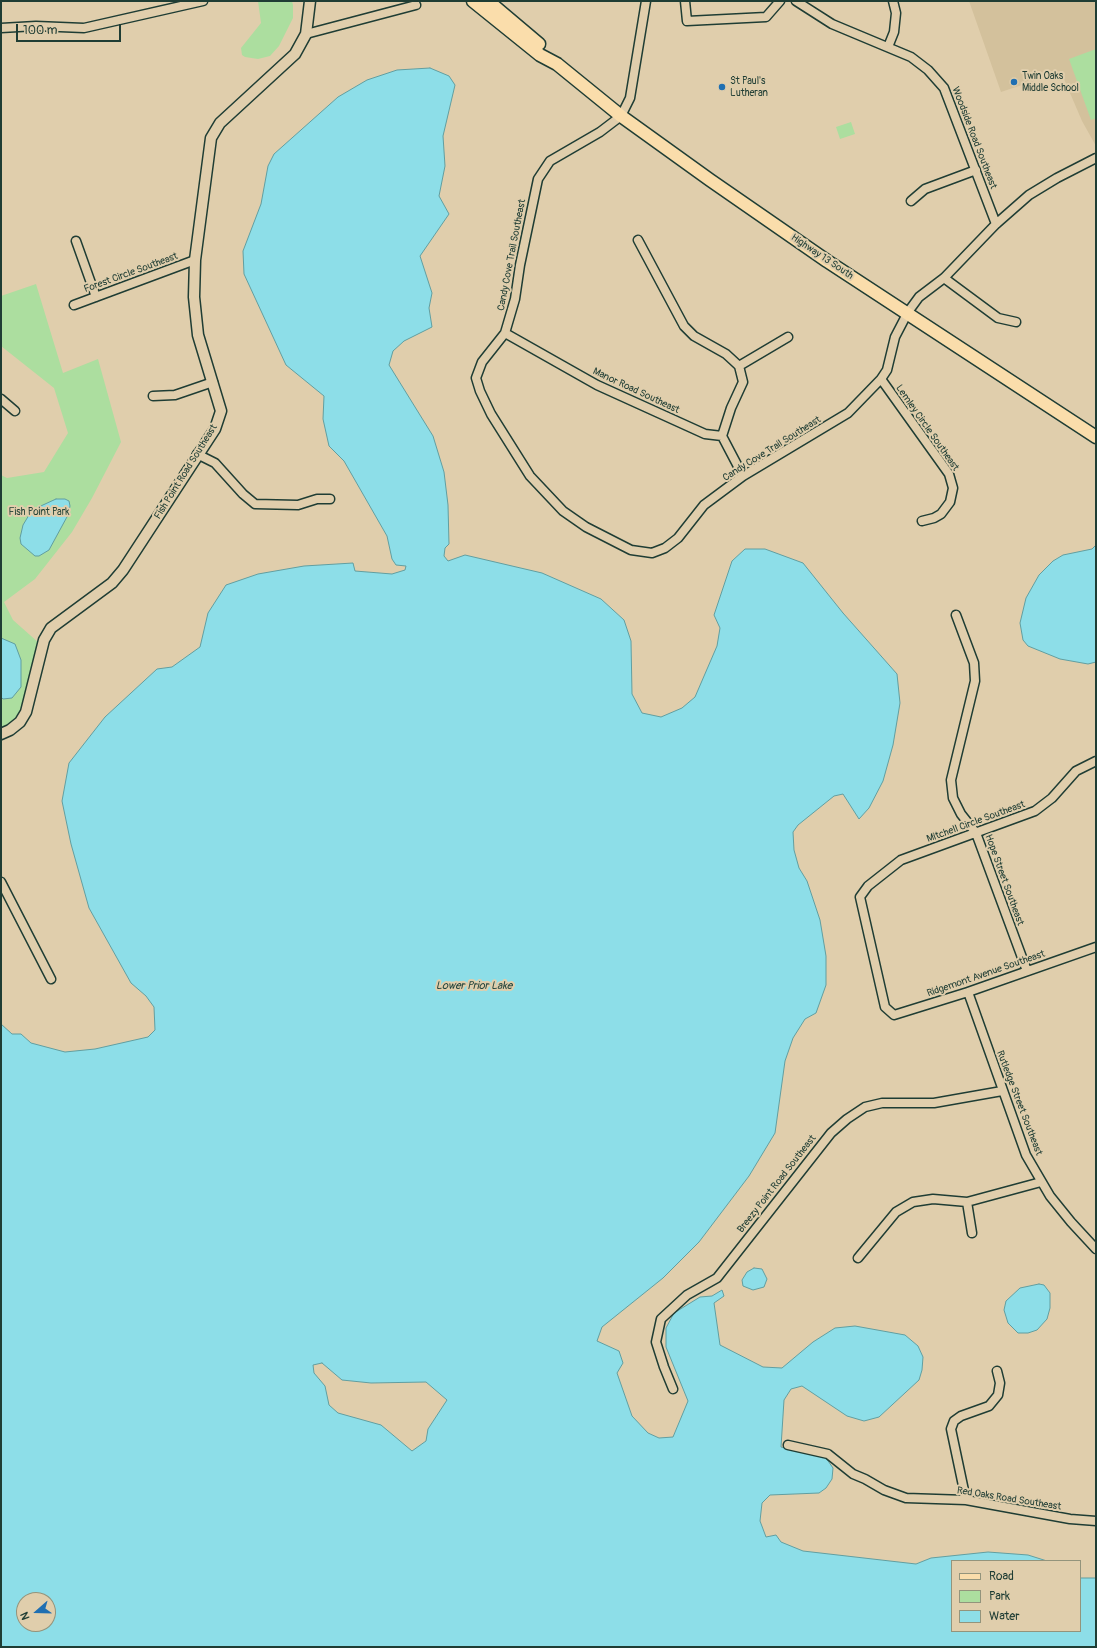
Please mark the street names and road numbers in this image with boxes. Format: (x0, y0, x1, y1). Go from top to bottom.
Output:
street label: Woodside Road Southeast (949, 85, 999, 191)
street label: Candy Cove Trail Southeast (495, 198, 529, 312)
street label: Highway 13 South (789, 232, 855, 282)
street label: Forest Circle Southeast (82, 250, 180, 296)
street label: Manor Road Southeast (591, 366, 681, 416)
street label: Lemley Circle Southeast (893, 383, 961, 473)
street label: Candy Cove Trail Southeast (721, 414, 823, 484)
street label: Fish Point Road Southeast (152, 422, 220, 522)
street label: Mitchell Circle Southeast (925, 799, 1027, 845)
street label: Hope Street Southeast (982, 833, 1026, 927)
street label: Ridgemont Avenue Southeast (925, 948, 1047, 1000)
street label: Rutledge Street Southeast (993, 1049, 1045, 1157)
street label: Breezy Point Road Southeast (735, 1133, 819, 1235)
street label: Red Oaks Road Southeast (956, 1485, 1062, 1513)

